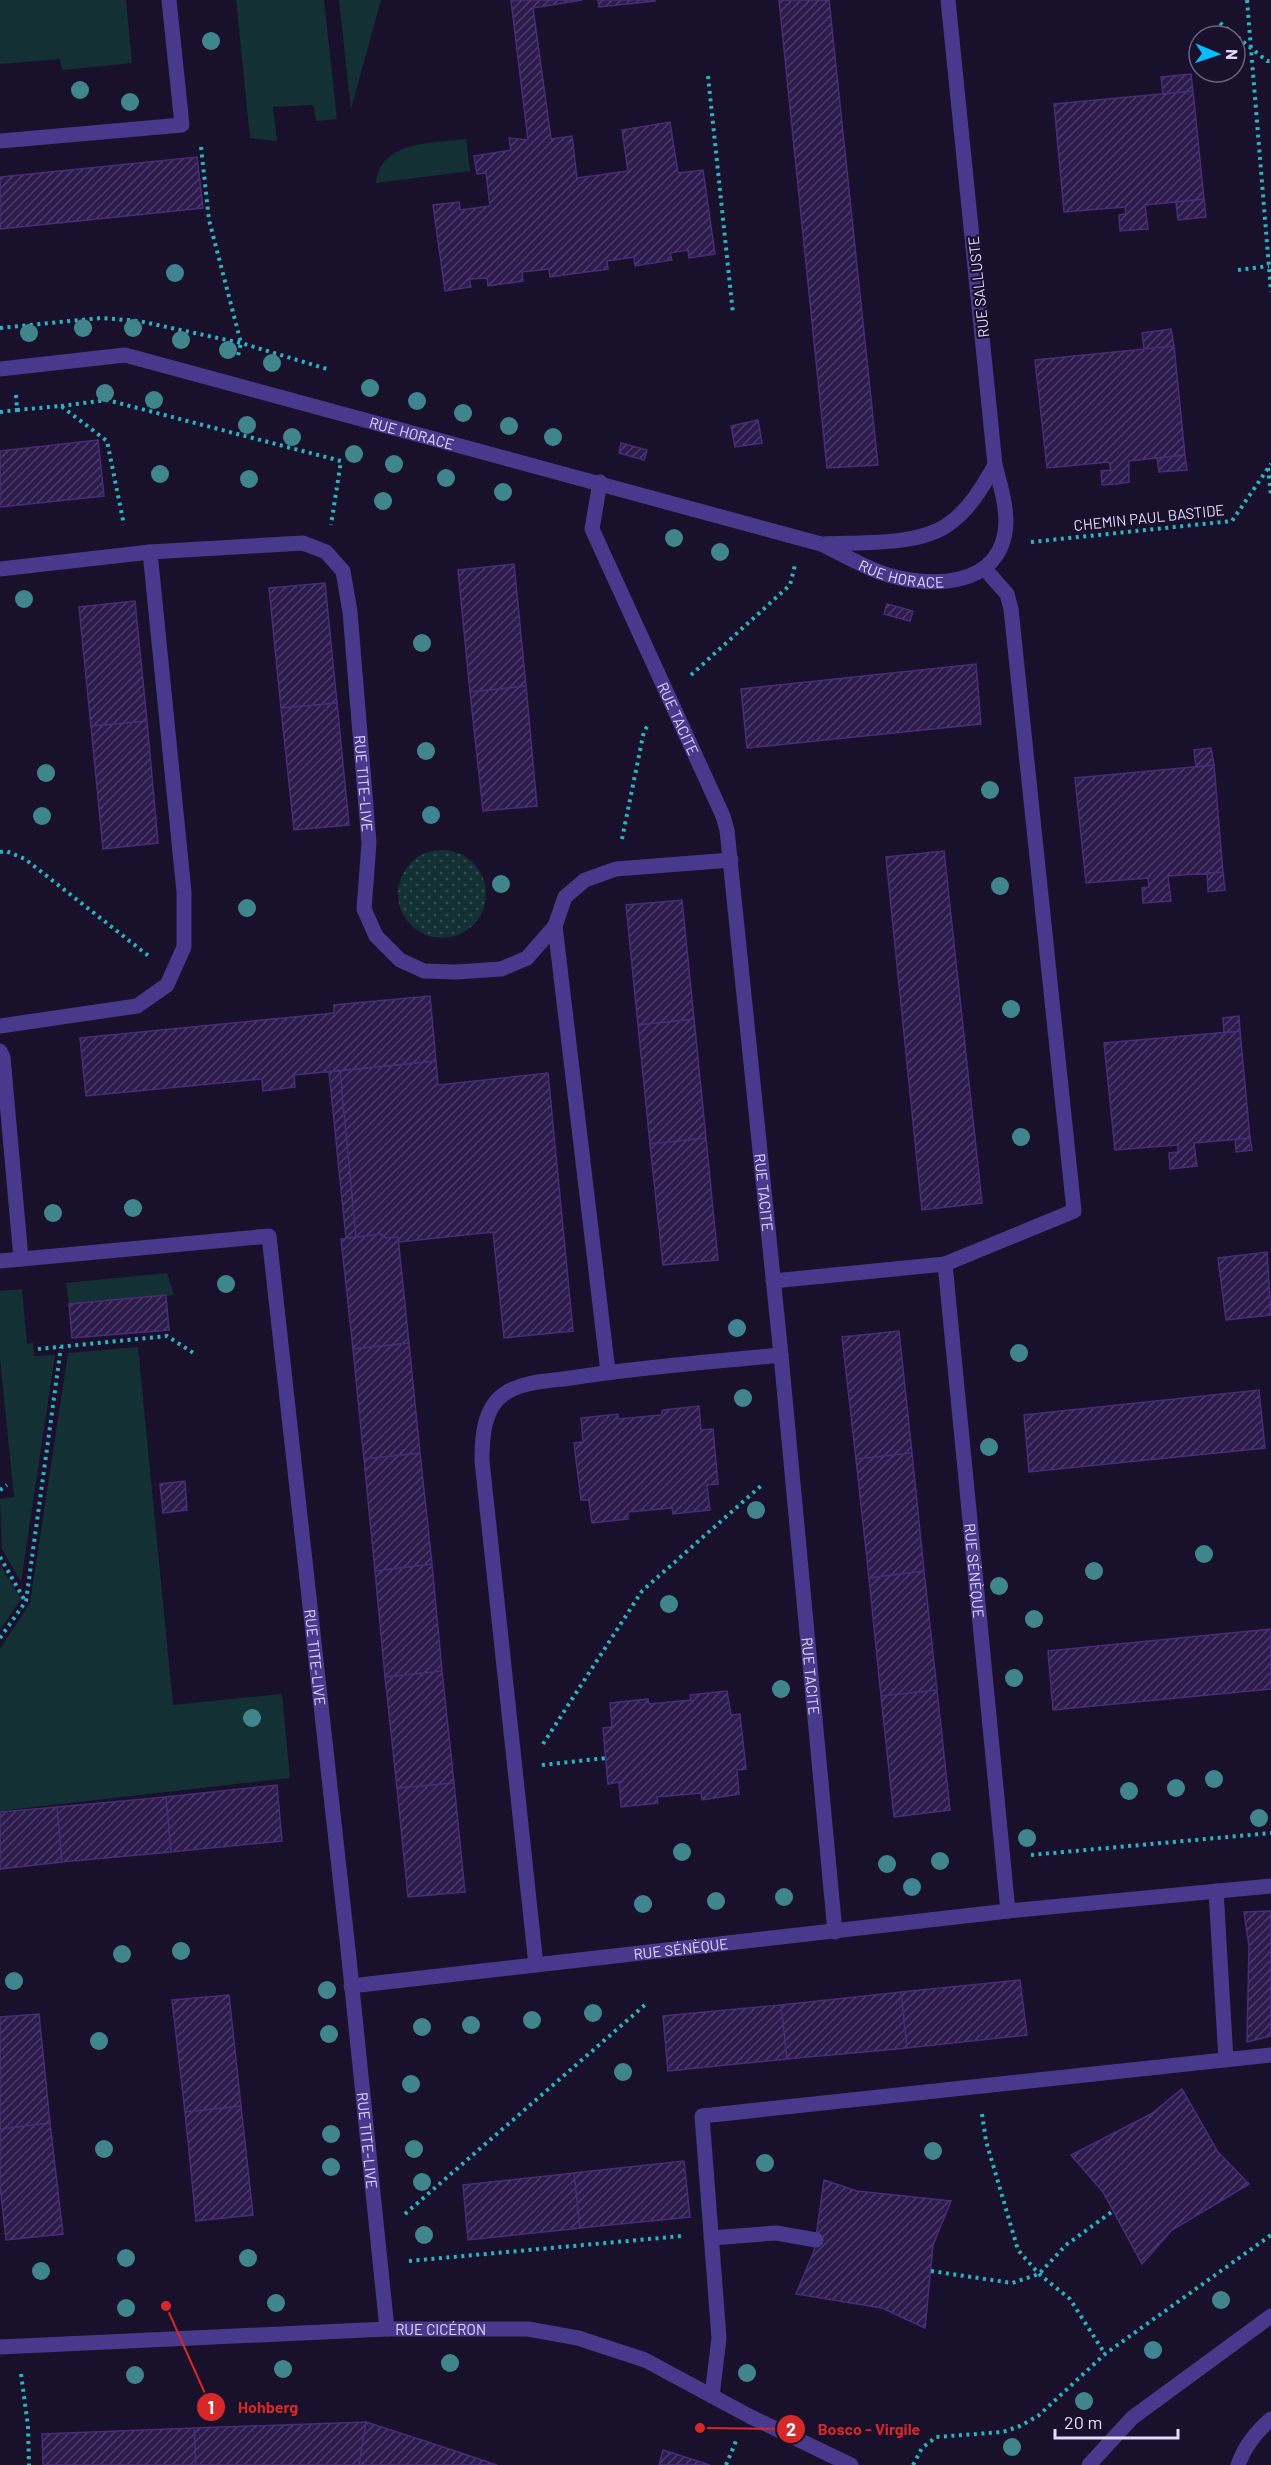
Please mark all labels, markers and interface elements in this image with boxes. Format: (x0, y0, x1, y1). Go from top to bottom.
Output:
north arrow (1187, 24, 1247, 84)
text: N (1223, 49, 1242, 60)
street label: RUE SALLUSTE (964, 236, 992, 338)
street label: RUE HORACE (367, 413, 456, 453)
street label: CHEMIN PAUL BASTIDE (1073, 500, 1225, 534)
street label: RUE HORACE (856, 555, 944, 591)
street label: RUE TACITE (654, 679, 703, 758)
street label: RUE TITE-LIVE (351, 734, 377, 833)
street label: RUE TACITE (751, 1153, 777, 1232)
street label: RUE SÉNÈQUE (961, 1522, 988, 1619)
street label: RUE TITE-LIVE (301, 1608, 330, 1707)
street label: RUE TACITE (798, 1636, 824, 1716)
street label: RUE SÉNÈQUE (632, 1934, 729, 1963)
street label: RUE TITE-LIVE (354, 2091, 382, 2190)
street label: RUE CICÉRON (395, 2320, 486, 2338)
callout: Hohberg (196, 2390, 310, 2424)
text: 1 (208, 2396, 214, 2418)
text: Hohberg (238, 2397, 298, 2416)
scale bar (1055, 2402, 1178, 2440)
text: 20 m (1064, 2411, 1102, 2433)
callout: Bosco - Virgile (776, 2412, 933, 2446)
text: 2 (786, 2418, 796, 2440)
text: Bosco - Virgile (818, 2419, 921, 2438)

